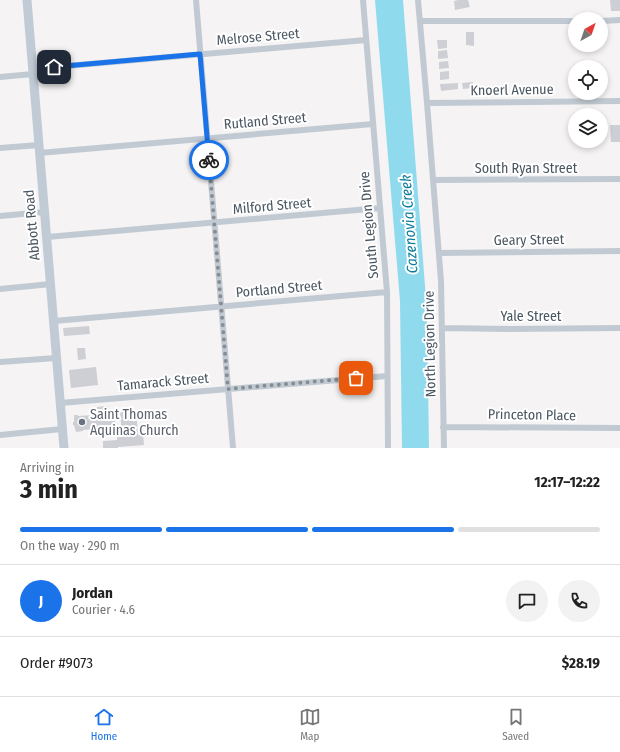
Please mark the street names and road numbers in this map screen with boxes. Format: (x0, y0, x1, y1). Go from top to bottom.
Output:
street label: Melrose Street (216, 25, 301, 49)
street label: Knoerl Avenue (470, 81, 554, 99)
street label: Rutland Street (223, 109, 307, 133)
street label: South Ryan Street (475, 160, 578, 177)
street label: South Legion Drive (356, 171, 382, 279)
street label: Abbott Road (20, 189, 44, 261)
street label: Milford Street (232, 194, 312, 218)
street label: Geary Street (494, 231, 565, 249)
street label: Portland Street (235, 277, 323, 301)
street label: North Legion Drive (421, 290, 439, 397)
street label: Yale Street (501, 308, 562, 325)
street label: Tamarack Street (117, 369, 210, 394)
street label: Princeton Place (488, 406, 576, 424)

